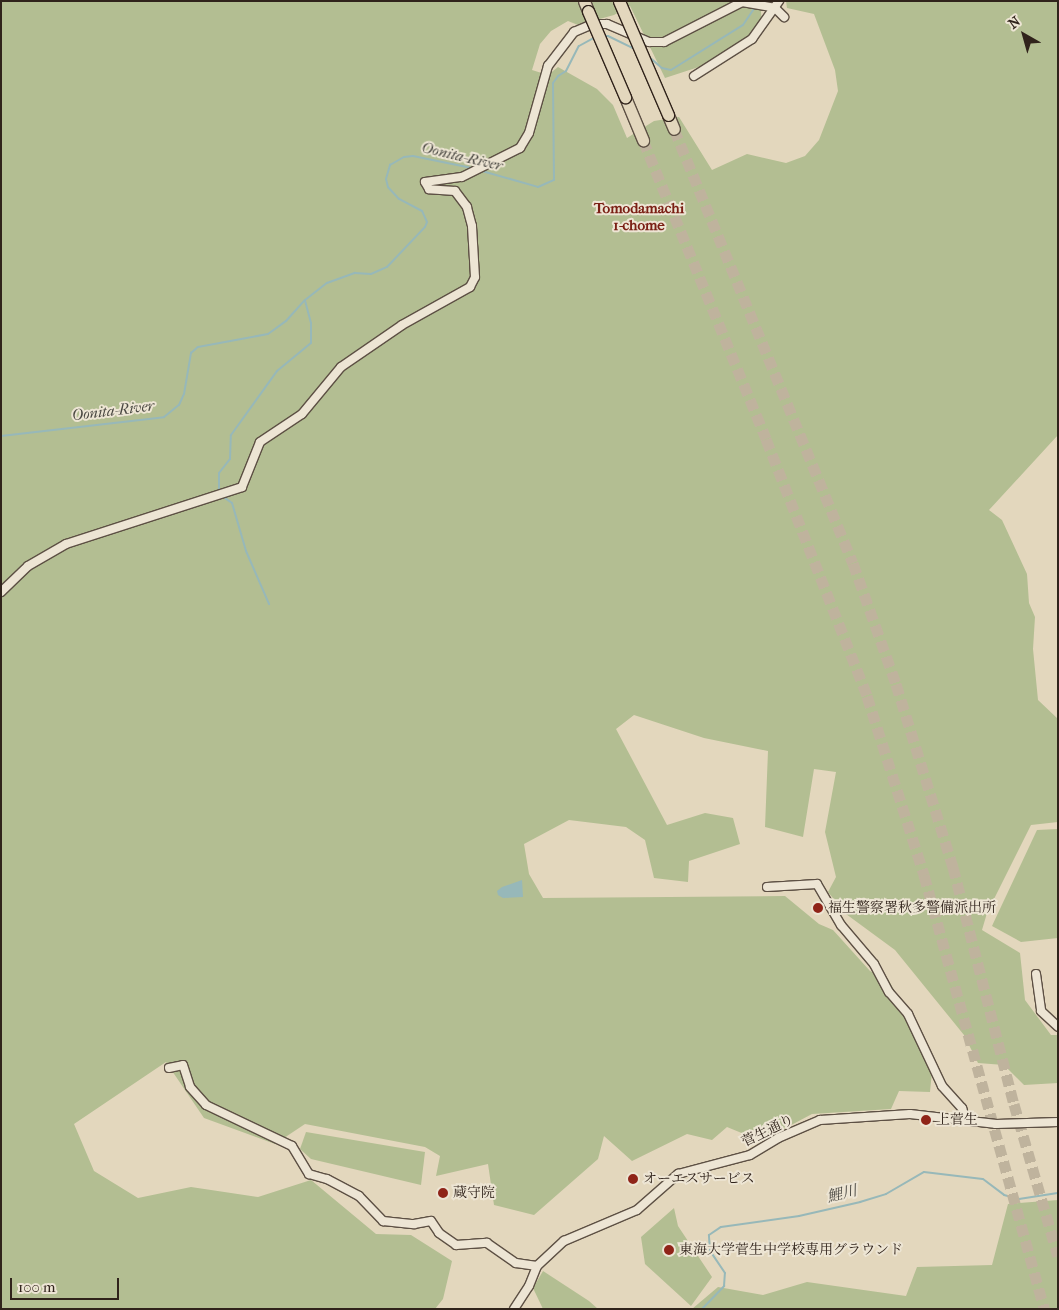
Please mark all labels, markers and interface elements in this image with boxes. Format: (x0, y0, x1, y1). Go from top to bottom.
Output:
north arrow (999, 10, 1049, 60)
text: N (1005, 13, 1024, 33)
water label: Oonita-River (420, 139, 504, 175)
district label: Tomodamachi 1-chome (594, 199, 684, 234)
water label: Oonita-River (71, 397, 155, 425)
place label: 福生警察署秋多警備派出所 (828, 900, 996, 916)
marker: 福生警察署秋多警備派出所 (812, 902, 824, 914)
street label: 菅生通り (739, 1111, 797, 1151)
place label: 上菅生 (936, 1112, 978, 1128)
marker: 上菅生 (920, 1114, 932, 1126)
place label: オーエスサービス (643, 1171, 755, 1187)
marker: オーエスサービス (627, 1173, 639, 1185)
water label: 鯉川 (825, 1182, 859, 1206)
place label: 蔵守院 (453, 1185, 495, 1201)
marker: 蔵守院 (437, 1187, 449, 1199)
place label: 東海大学菅生中学校専用グラウンド (679, 1242, 903, 1258)
marker: 東海大学菅生中学校専用グラウンド (663, 1244, 675, 1256)
scale bar (12, 1268, 121, 1300)
text: 100 m (18, 1278, 56, 1296)

